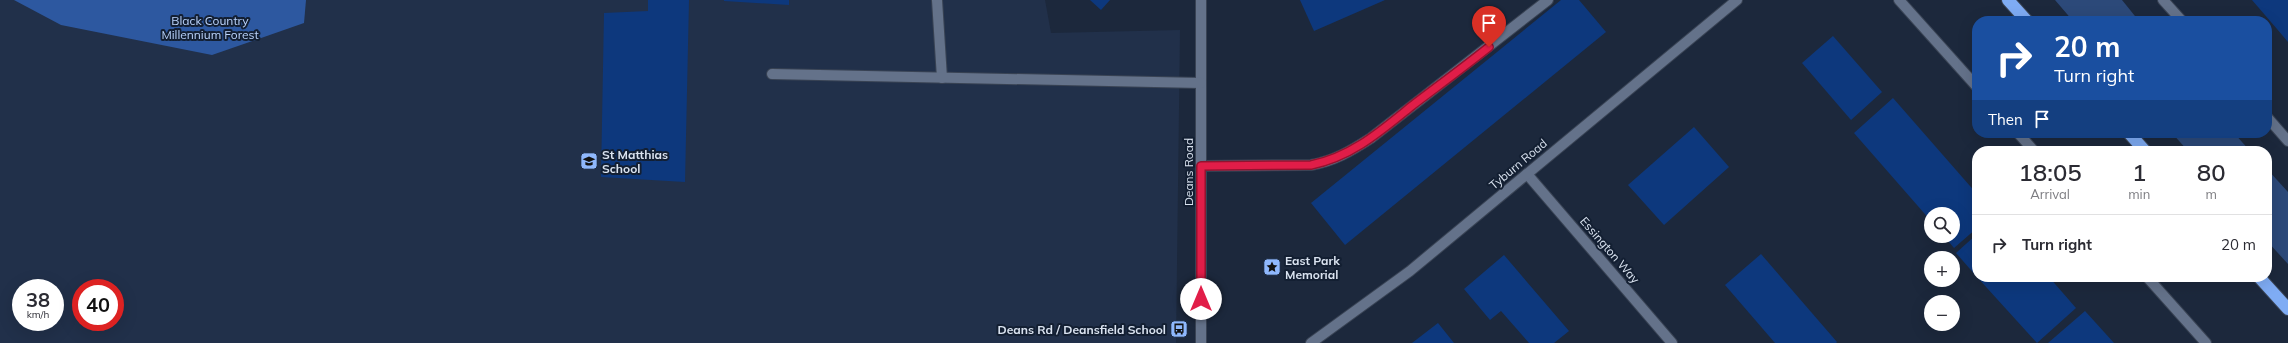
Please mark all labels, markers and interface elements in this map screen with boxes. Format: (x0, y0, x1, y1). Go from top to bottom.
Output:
pin (1472, 6, 1506, 47)
icon: arrive (1478, 12, 1500, 34)
park label: Black Country Millennium Forest (161, 13, 259, 42)
text: 20 m (2054, 29, 2120, 64)
icon: right (1988, 32, 2040, 84)
text: Turn right (2054, 64, 2134, 87)
icon: arrive (2031, 108, 2053, 130)
text: Then (1988, 110, 2023, 129)
street label: Tyburn Road (1486, 135, 1550, 193)
street label: Deans Road (1181, 138, 1196, 206)
place label: St Matthias School (602, 147, 668, 176)
school or university icon: St Matthias School (579, 151, 599, 171)
text: 18:05 (2018, 157, 2082, 187)
text: 1 (2132, 157, 2146, 187)
text: 80 (2197, 157, 2226, 187)
text: Arrival (2030, 186, 2070, 202)
text: min (2128, 186, 2150, 202)
text: m (2205, 186, 2217, 202)
map controls (1924, 207, 1960, 331)
button: search (1924, 207, 1960, 243)
street label: Essington Way (1577, 214, 1643, 287)
icon: right (1988, 234, 2010, 256)
text: Turn right (2022, 235, 2092, 254)
text: 20 m (2221, 235, 2256, 254)
button: + (1924, 251, 1960, 287)
place label: East Park Memorial (1285, 253, 1340, 282)
place icon: East Park Memorial (1262, 257, 1282, 277)
position arrow (1180, 278, 1222, 320)
speed limit sign: 40 (72, 279, 124, 331)
text: 38 (26, 287, 50, 312)
button: − (1924, 295, 1960, 331)
text: km/h (27, 308, 49, 321)
bus stop icon: Deans Rd / Deansfield School (1169, 319, 1189, 339)
place label: Deans Rd / Deansfield School (997, 322, 1166, 337)

